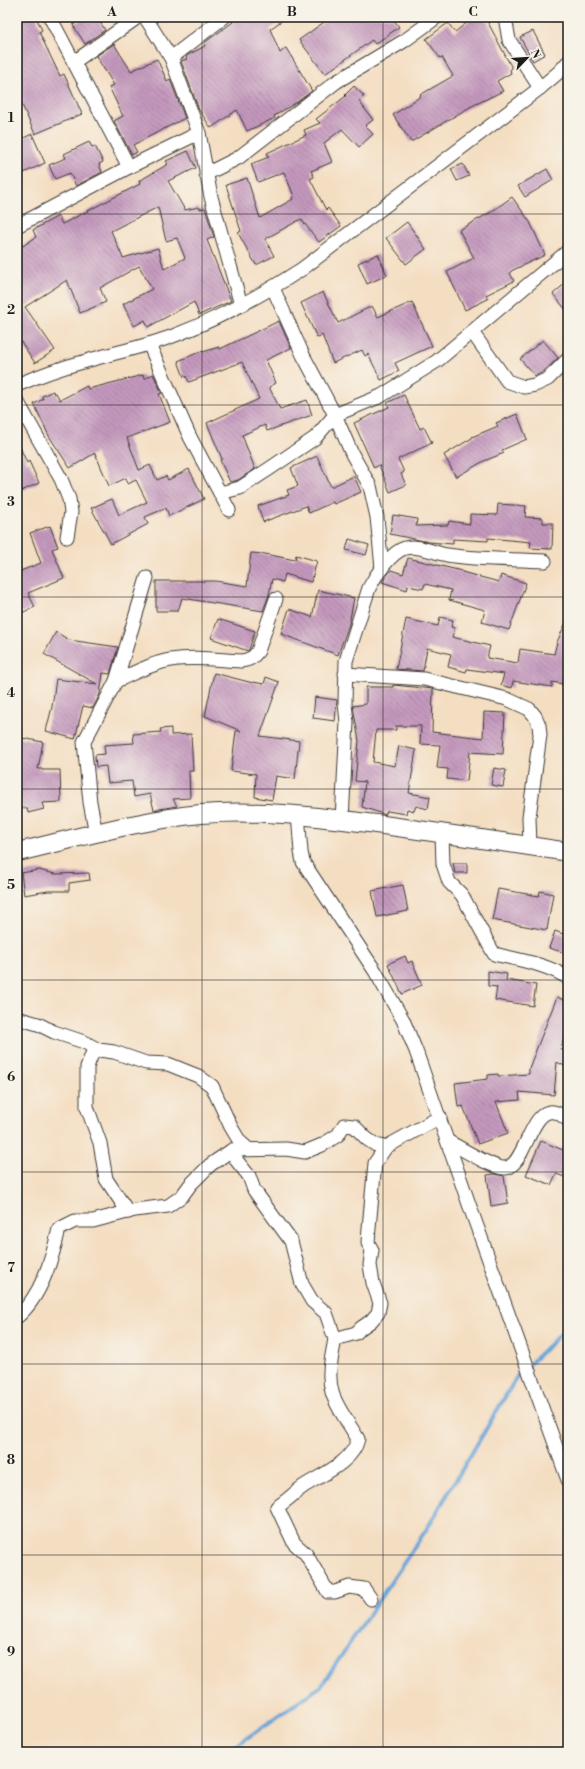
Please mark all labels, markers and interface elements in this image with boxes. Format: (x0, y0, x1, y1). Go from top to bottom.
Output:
text: A (106, 4, 117, 20)
text: B (287, 4, 297, 20)
text: C (468, 4, 478, 20)
north arrow (507, 38, 547, 78)
text: N (527, 47, 543, 61)
text: 1 (8, 110, 15, 126)
text: 2 (7, 302, 15, 318)
text: 3 (7, 494, 15, 510)
text: 4 (7, 685, 16, 701)
text: 5 (7, 877, 15, 893)
text: 6 (7, 1069, 15, 1085)
text: 7 (7, 1260, 15, 1276)
text: 8 (7, 1452, 15, 1468)
text: 9 (7, 1644, 15, 1660)

